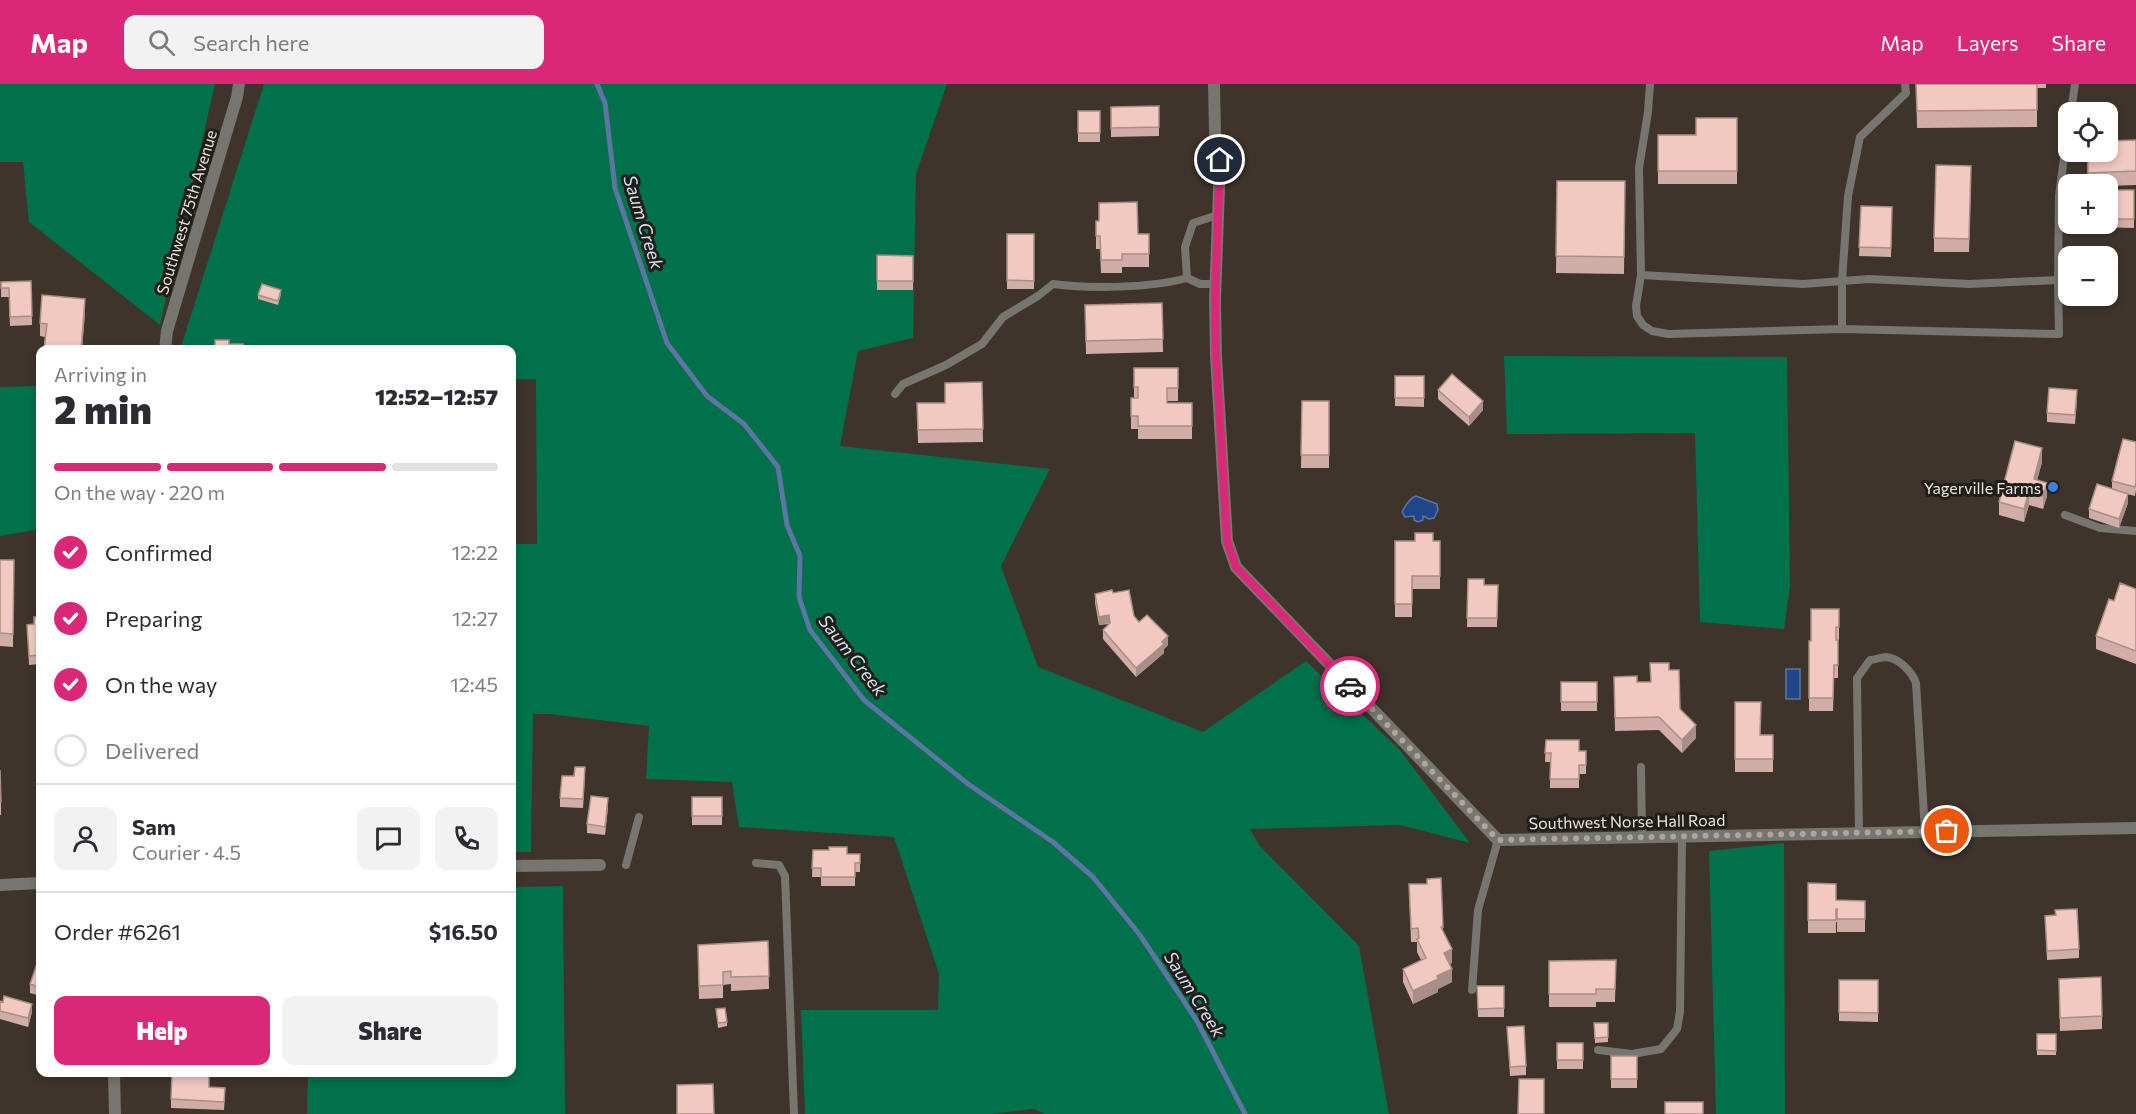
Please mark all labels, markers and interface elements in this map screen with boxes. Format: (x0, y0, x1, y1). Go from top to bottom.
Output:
search box (124, 15, 544, 69)
text: Map (30, 25, 88, 59)
icon: search (145, 26, 178, 59)
text: Search here (193, 29, 309, 56)
text: Map (1880, 30, 1924, 55)
text: Layers (1957, 30, 2019, 55)
text: Share (2052, 30, 2106, 55)
map controls (2058, 102, 2118, 306)
button: locate (2058, 102, 2118, 162)
street label: Southwest 75th Avenue (152, 127, 220, 297)
pin (1194, 134, 1245, 185)
icon: home (1203, 143, 1236, 176)
water label: Saum Creek (619, 172, 669, 273)
button: + (2058, 174, 2118, 234)
button: − (2058, 246, 2118, 306)
text: Arriving in (54, 362, 147, 386)
text: 12:52–12:57 (375, 383, 498, 410)
text: 2 min (54, 384, 152, 432)
place label: Yagerville Farms (1924, 478, 2041, 497)
text: On the way · 220 m (54, 480, 225, 504)
marker: Yagerville Farms (2046, 480, 2060, 494)
icon: check (54, 536, 87, 569)
text: Confirmed (105, 539, 212, 566)
text: 12:22 (451, 540, 498, 564)
icon: check (54, 602, 87, 635)
text: Preparing (105, 605, 202, 632)
text: 12:27 (452, 606, 498, 630)
water label: Saum Creek (814, 610, 892, 701)
courier (1320, 656, 1380, 716)
icon: check (54, 668, 87, 701)
icon: car (1334, 670, 1367, 703)
text: On the way (105, 671, 217, 698)
text: 12:45 (450, 672, 498, 696)
text: Delivered (105, 737, 199, 764)
pin (1921, 805, 1972, 856)
button: person (54, 807, 117, 870)
button: chat (357, 807, 420, 870)
button: phone (435, 807, 498, 870)
street label: Southwest Norse Hall Road (1528, 810, 1726, 832)
text: Sam (132, 813, 176, 840)
icon: bag (1930, 814, 1963, 847)
text: Courier · 4.5 (132, 840, 241, 864)
text: Order #6261 (54, 918, 181, 945)
text: $16.50 (429, 918, 498, 945)
water label: Saum Creek (1160, 947, 1231, 1042)
button: Help (54, 996, 270, 1065)
button: Share (282, 996, 498, 1065)

